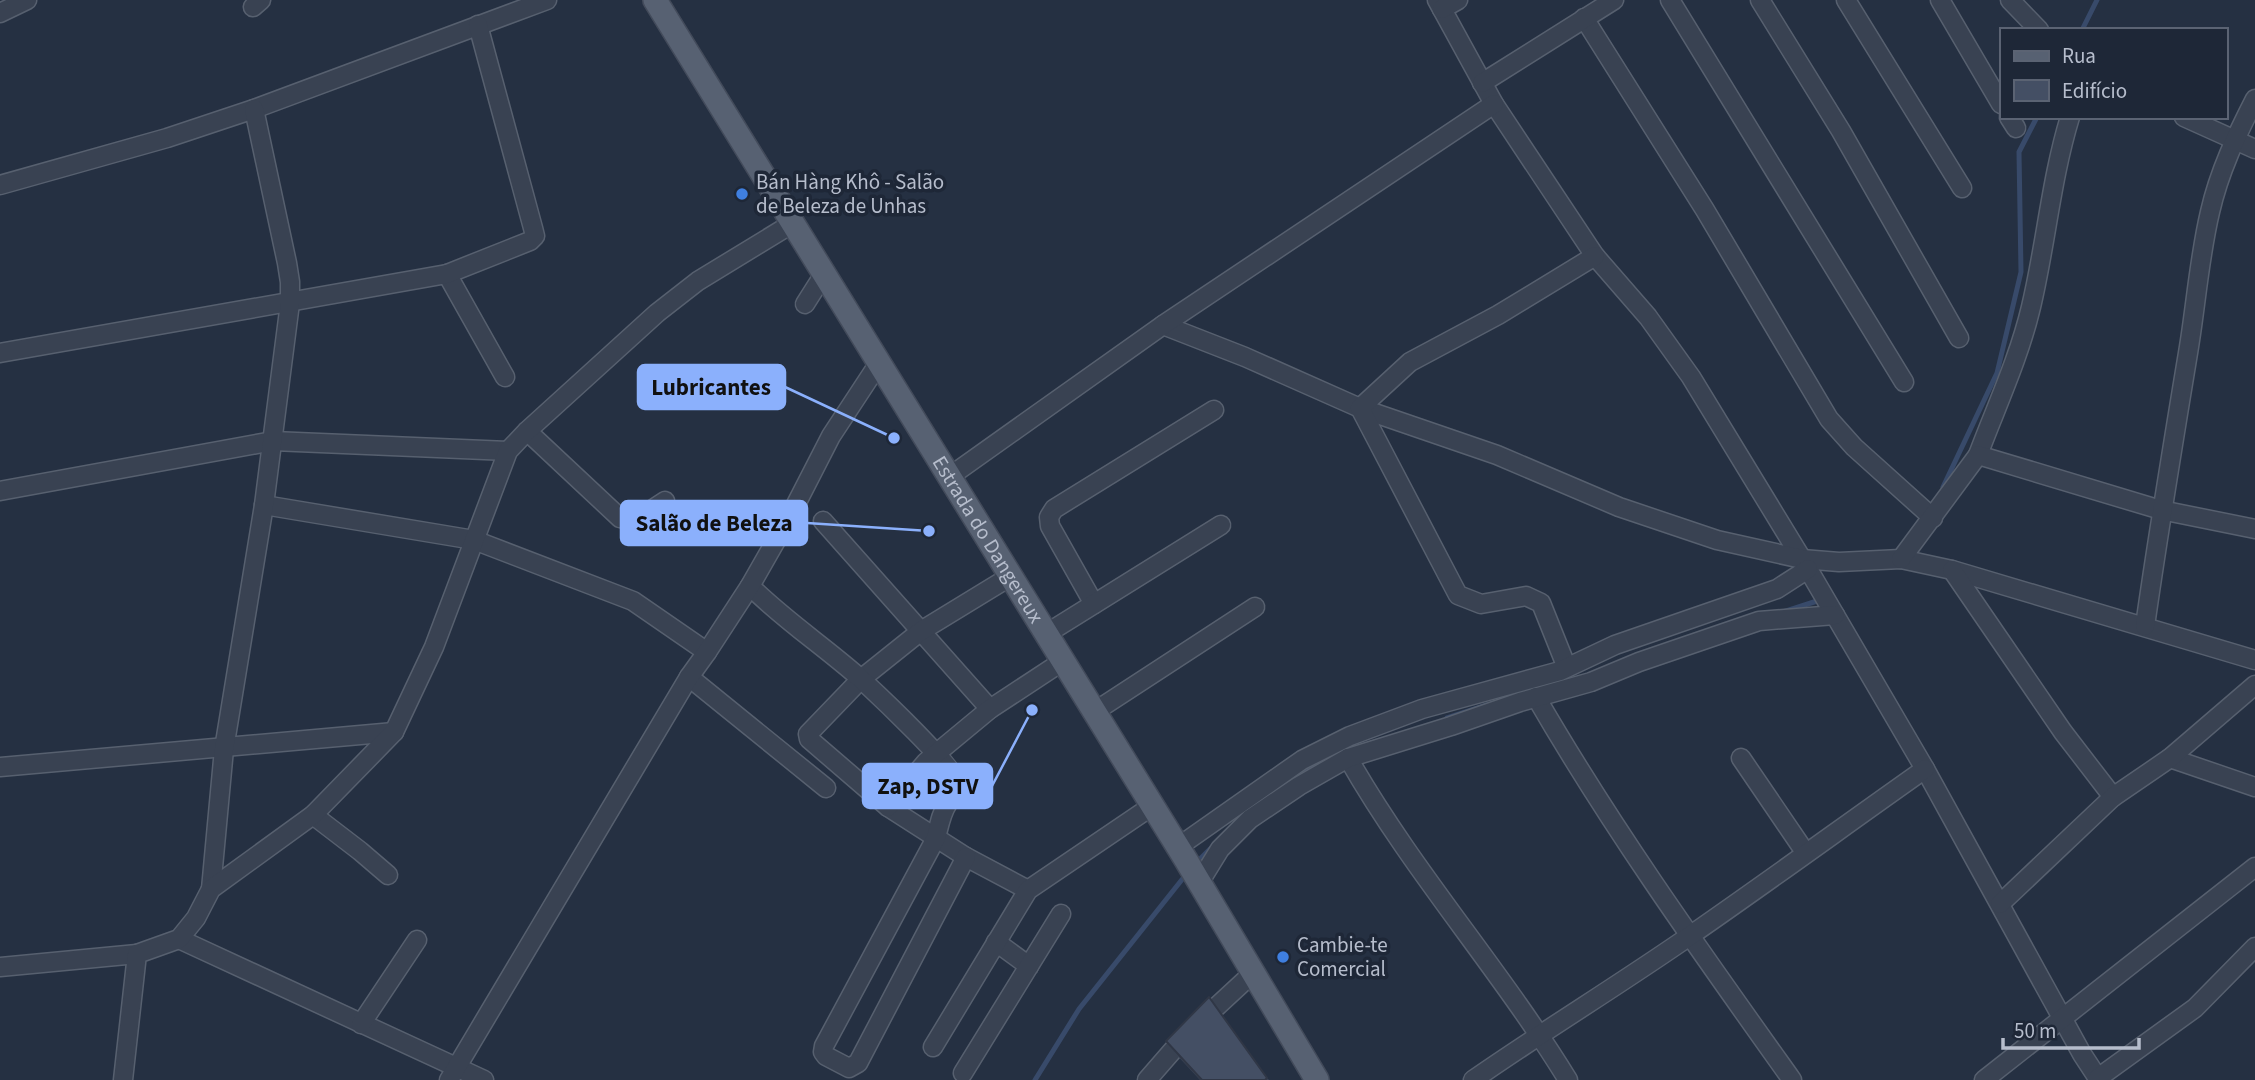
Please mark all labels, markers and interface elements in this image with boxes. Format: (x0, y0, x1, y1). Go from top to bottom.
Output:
legend (2000, 28, 2227, 119)
text: Rua (2062, 41, 2096, 71)
text: Edifício (2062, 76, 2127, 106)
place label: Bán Hàng Khô - Salão de Beleza de Unhas (756, 167, 944, 221)
marker: Bán Hàng Khô - Salão de Beleza de Unhas (734, 186, 750, 202)
callout: Lubricantes (638, 365, 785, 409)
text: Lubricantes (651, 371, 771, 404)
street label: Estrada do Dangereux (925, 450, 1052, 629)
callout: Salão de Beleza (621, 501, 807, 545)
text: Salão de Beleza (635, 507, 793, 540)
callout: Zap, DSTV (863, 764, 992, 808)
text: Zap, DSTV (877, 770, 979, 803)
place label: Cambie-te Comercial (1297, 930, 1388, 984)
marker: Cambie-te Comercial (1275, 949, 1291, 965)
scale bar (2003, 1006, 2140, 1050)
text: 50 m (2014, 1016, 2056, 1046)

